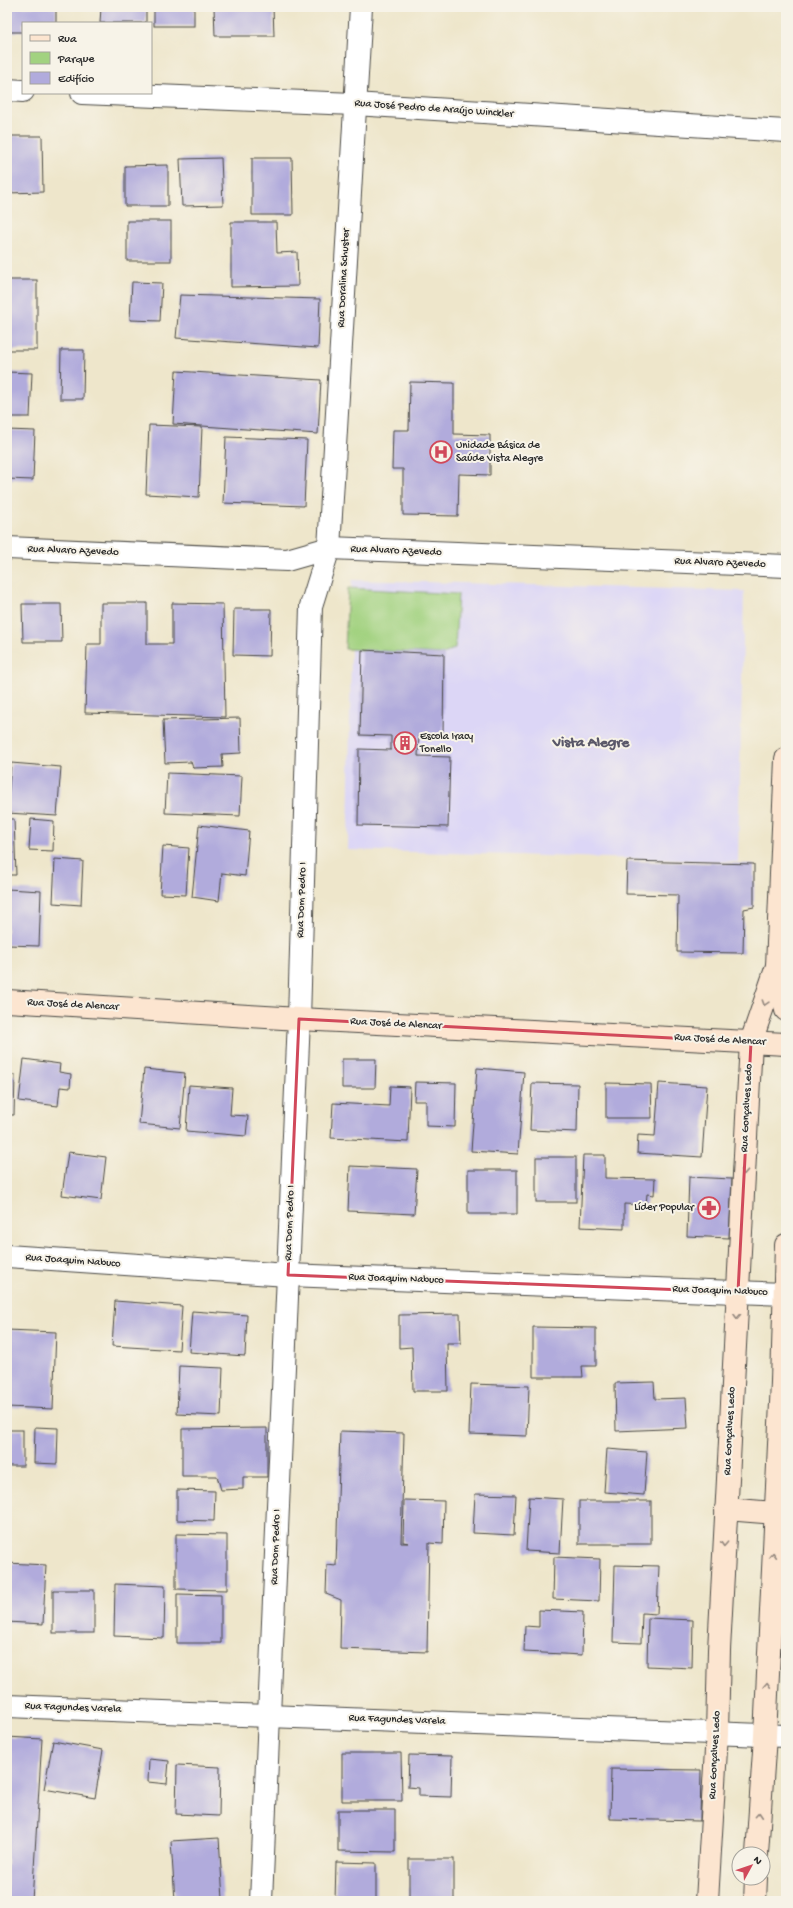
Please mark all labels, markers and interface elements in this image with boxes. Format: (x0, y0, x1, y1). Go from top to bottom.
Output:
legend (22, 22, 152, 94)
text: Rua (58, 33, 77, 47)
text: Parque (57, 53, 95, 67)
text: Edifício (58, 73, 94, 87)
street label: Rua José Pedro de Araújo Winckler (354, 97, 515, 121)
street label: Rua Doralina Schuster (335, 227, 353, 328)
hospital icon: Unidade Básica de Saúde Vista Alegre (428, 439, 454, 465)
place label: Unidade Básica de Saúde Vista Alegre (456, 440, 544, 465)
street label: Rua Alvaro Azevedo (27, 543, 119, 559)
street label: Rua Alvaro Azevedo (350, 543, 442, 559)
street label: Rua Alvaro Azevedo (674, 555, 766, 571)
building icon: Escola Iracy Tonello (392, 730, 418, 756)
place label: Escola Iracy Tonello (419, 731, 474, 756)
district label: Vista Alegre (552, 734, 631, 752)
street label: Rua Dom Pedro I (295, 861, 309, 938)
street label: Rua José de Alencar (27, 997, 120, 1013)
one-way arrow (761, 999, 769, 1006)
street label: Rua José de Alencar (350, 1016, 443, 1032)
street label: Rua José de Alencar (674, 1032, 767, 1048)
street label: Rua Gonçalves Ledo (739, 1063, 755, 1153)
one-way arrow (739, 1169, 748, 1175)
street label: Rua Dom Pedro I (283, 1184, 297, 1261)
pharmacy icon: Líder Popular (696, 1195, 722, 1221)
place label: Líder Popular (634, 1202, 695, 1214)
street label: Rua Joaquim Nabuco (25, 1252, 121, 1270)
street label: Rua Joaquim Nabuco (348, 1271, 444, 1287)
street label: Rua Joaquim Nabuco (672, 1283, 768, 1299)
one-way arrow (732, 1313, 741, 1319)
street label: Rua Gonçalves Ledo (722, 1386, 738, 1476)
street label: Rua Dom Pedro I (269, 1508, 283, 1585)
one-way arrow (720, 1541, 729, 1547)
one-way arrow (769, 1552, 778, 1558)
one-way arrow (763, 1682, 771, 1688)
street label: Rua Fagundes Varela (24, 1700, 123, 1716)
street label: Rua Gonçalves Ledo (707, 1710, 723, 1800)
street label: Rua Fagundes Varela (348, 1712, 447, 1728)
one-way arrow (755, 1812, 764, 1818)
north arrow (731, 1846, 771, 1886)
text: N (750, 1854, 764, 1867)

